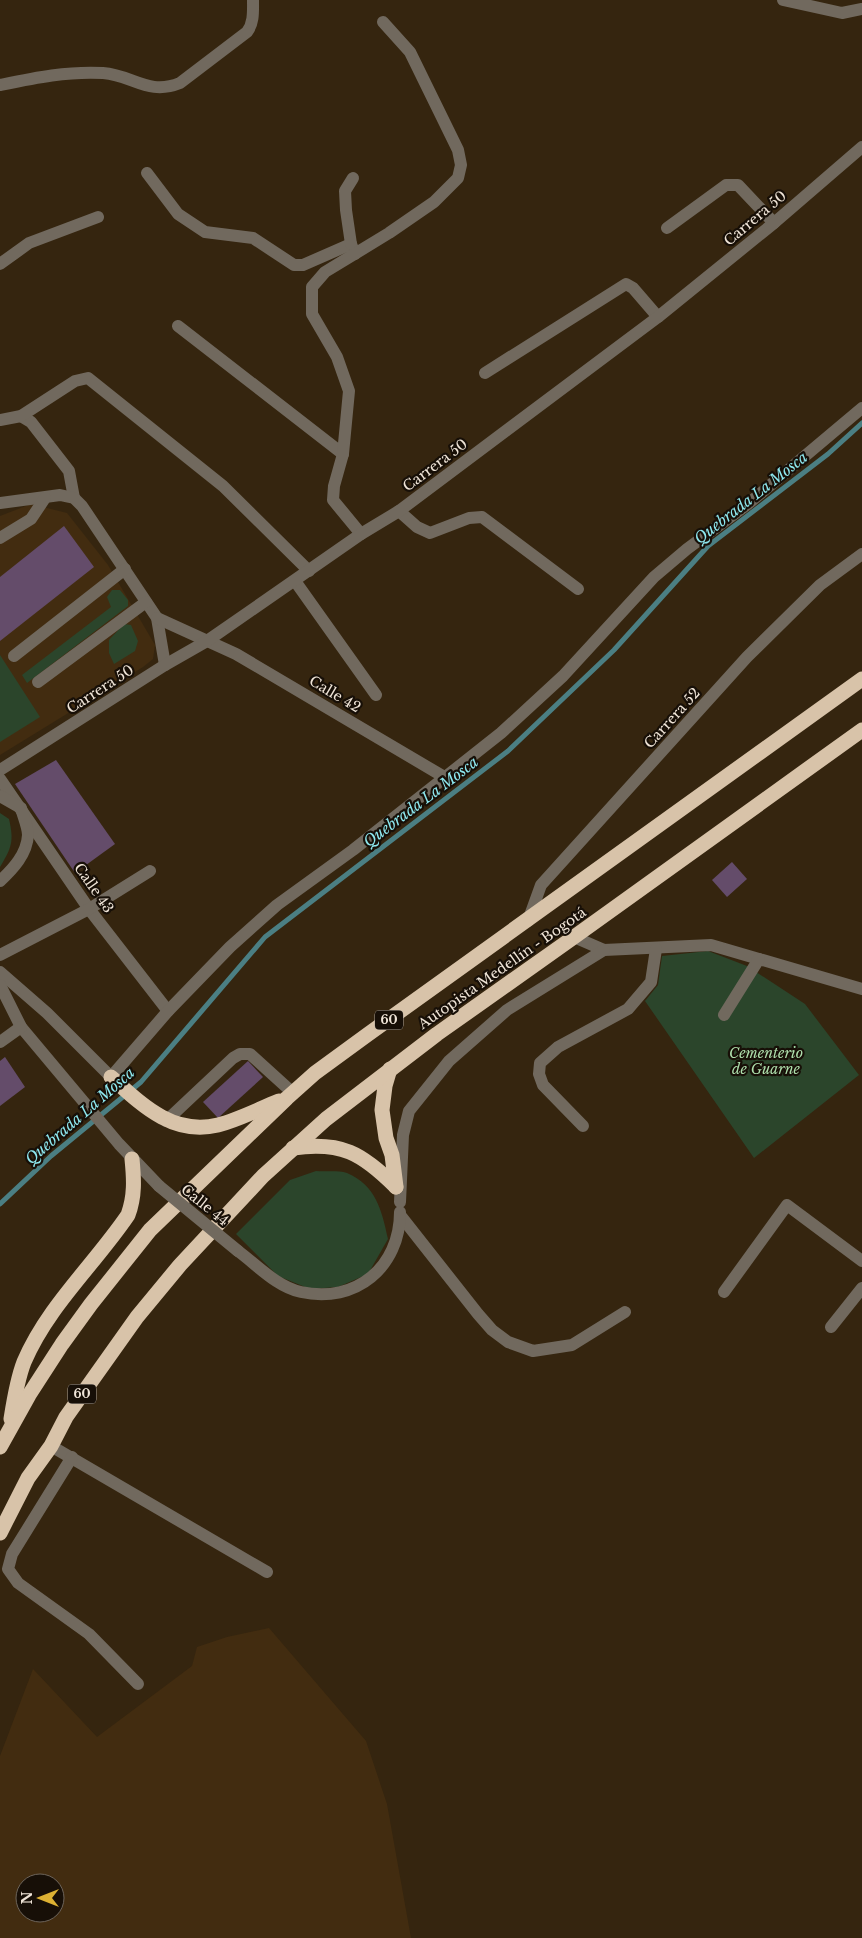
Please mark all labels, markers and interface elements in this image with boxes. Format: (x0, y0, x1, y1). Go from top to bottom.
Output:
street label: Carrera 50 (720, 187, 790, 249)
street label: Carrera 50 (399, 435, 471, 495)
water label: Quebrada La Mosca (690, 447, 811, 548)
street label: Carrera 50 (63, 661, 137, 717)
street label: Calle 42 (306, 672, 364, 716)
street label: Carrera 52 (640, 684, 704, 752)
water label: Quebrada La Mosca (360, 752, 482, 851)
street label: Calle 43 (70, 860, 118, 916)
street label: Autopista Medellín - Bogotá (414, 903, 590, 1034)
road number: 60 (375, 1010, 403, 1030)
park label: Cementerio de Guarne (729, 1044, 803, 1078)
water label: Quebrada La Mosca (21, 1063, 138, 1168)
street label: Calle 44 (177, 1180, 233, 1230)
road number: 60 (68, 1385, 96, 1404)
north arrow (15, 1873, 65, 1923)
text: N (18, 1891, 36, 1905)

